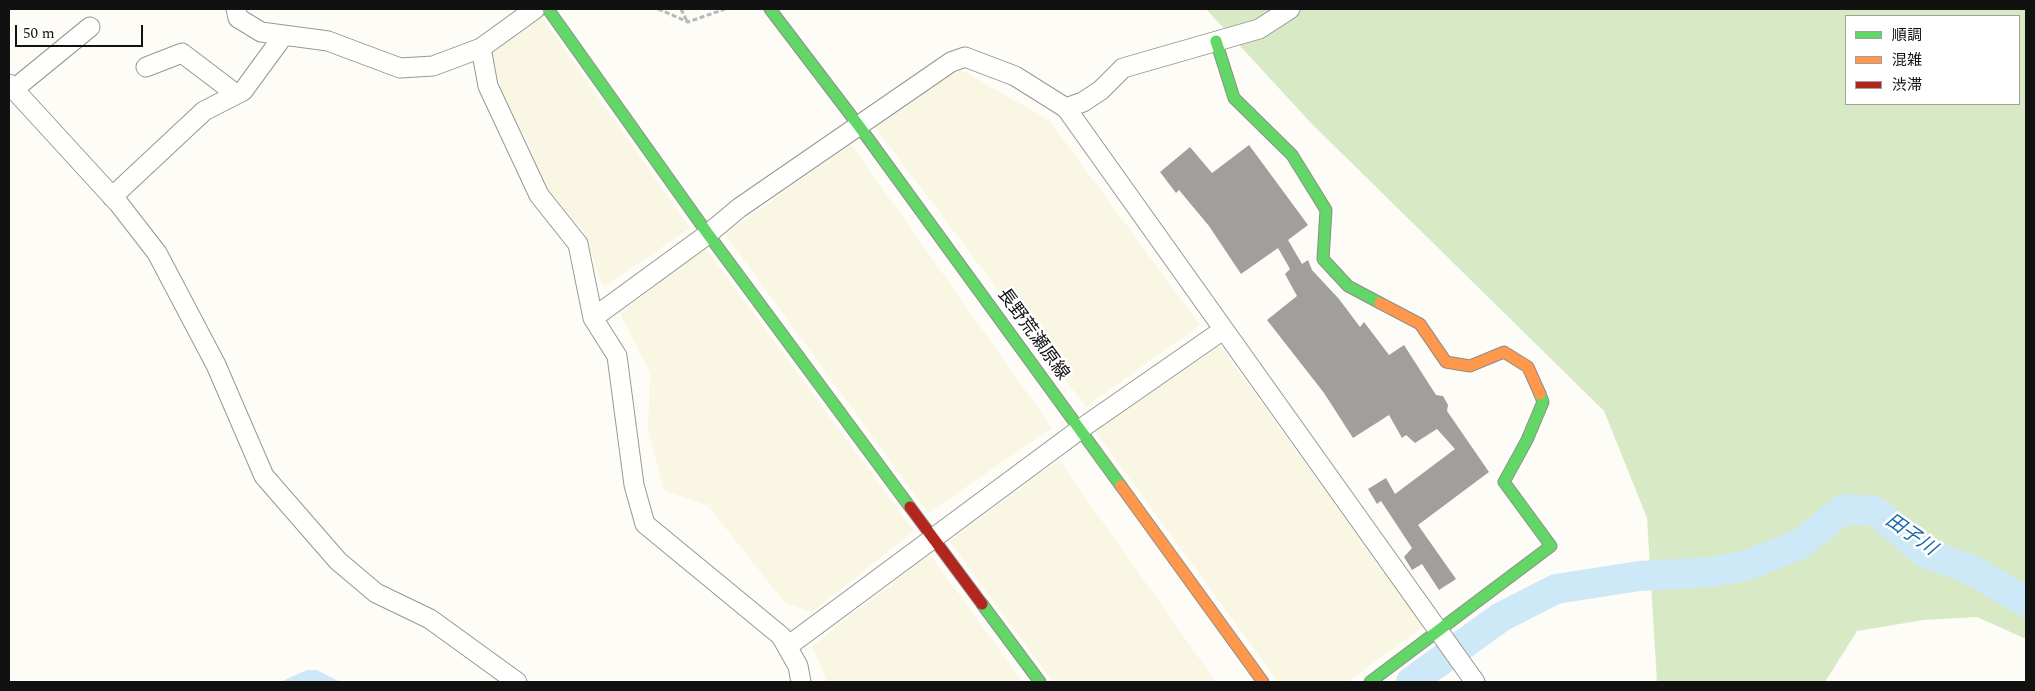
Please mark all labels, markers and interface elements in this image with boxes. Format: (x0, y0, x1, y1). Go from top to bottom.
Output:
scale bar (18, 15, 145, 47)
legend (1845, 15, 2020, 105)
text: 50 m (23, 22, 55, 45)
text: 順調 (1892, 24, 1922, 47)
text: 混雑 (1892, 49, 1922, 72)
text: 渋滞 (1892, 74, 1922, 97)
street label: 長野荒瀬原線 (992, 285, 1072, 385)
water label: 田子川 (1880, 510, 1940, 562)

